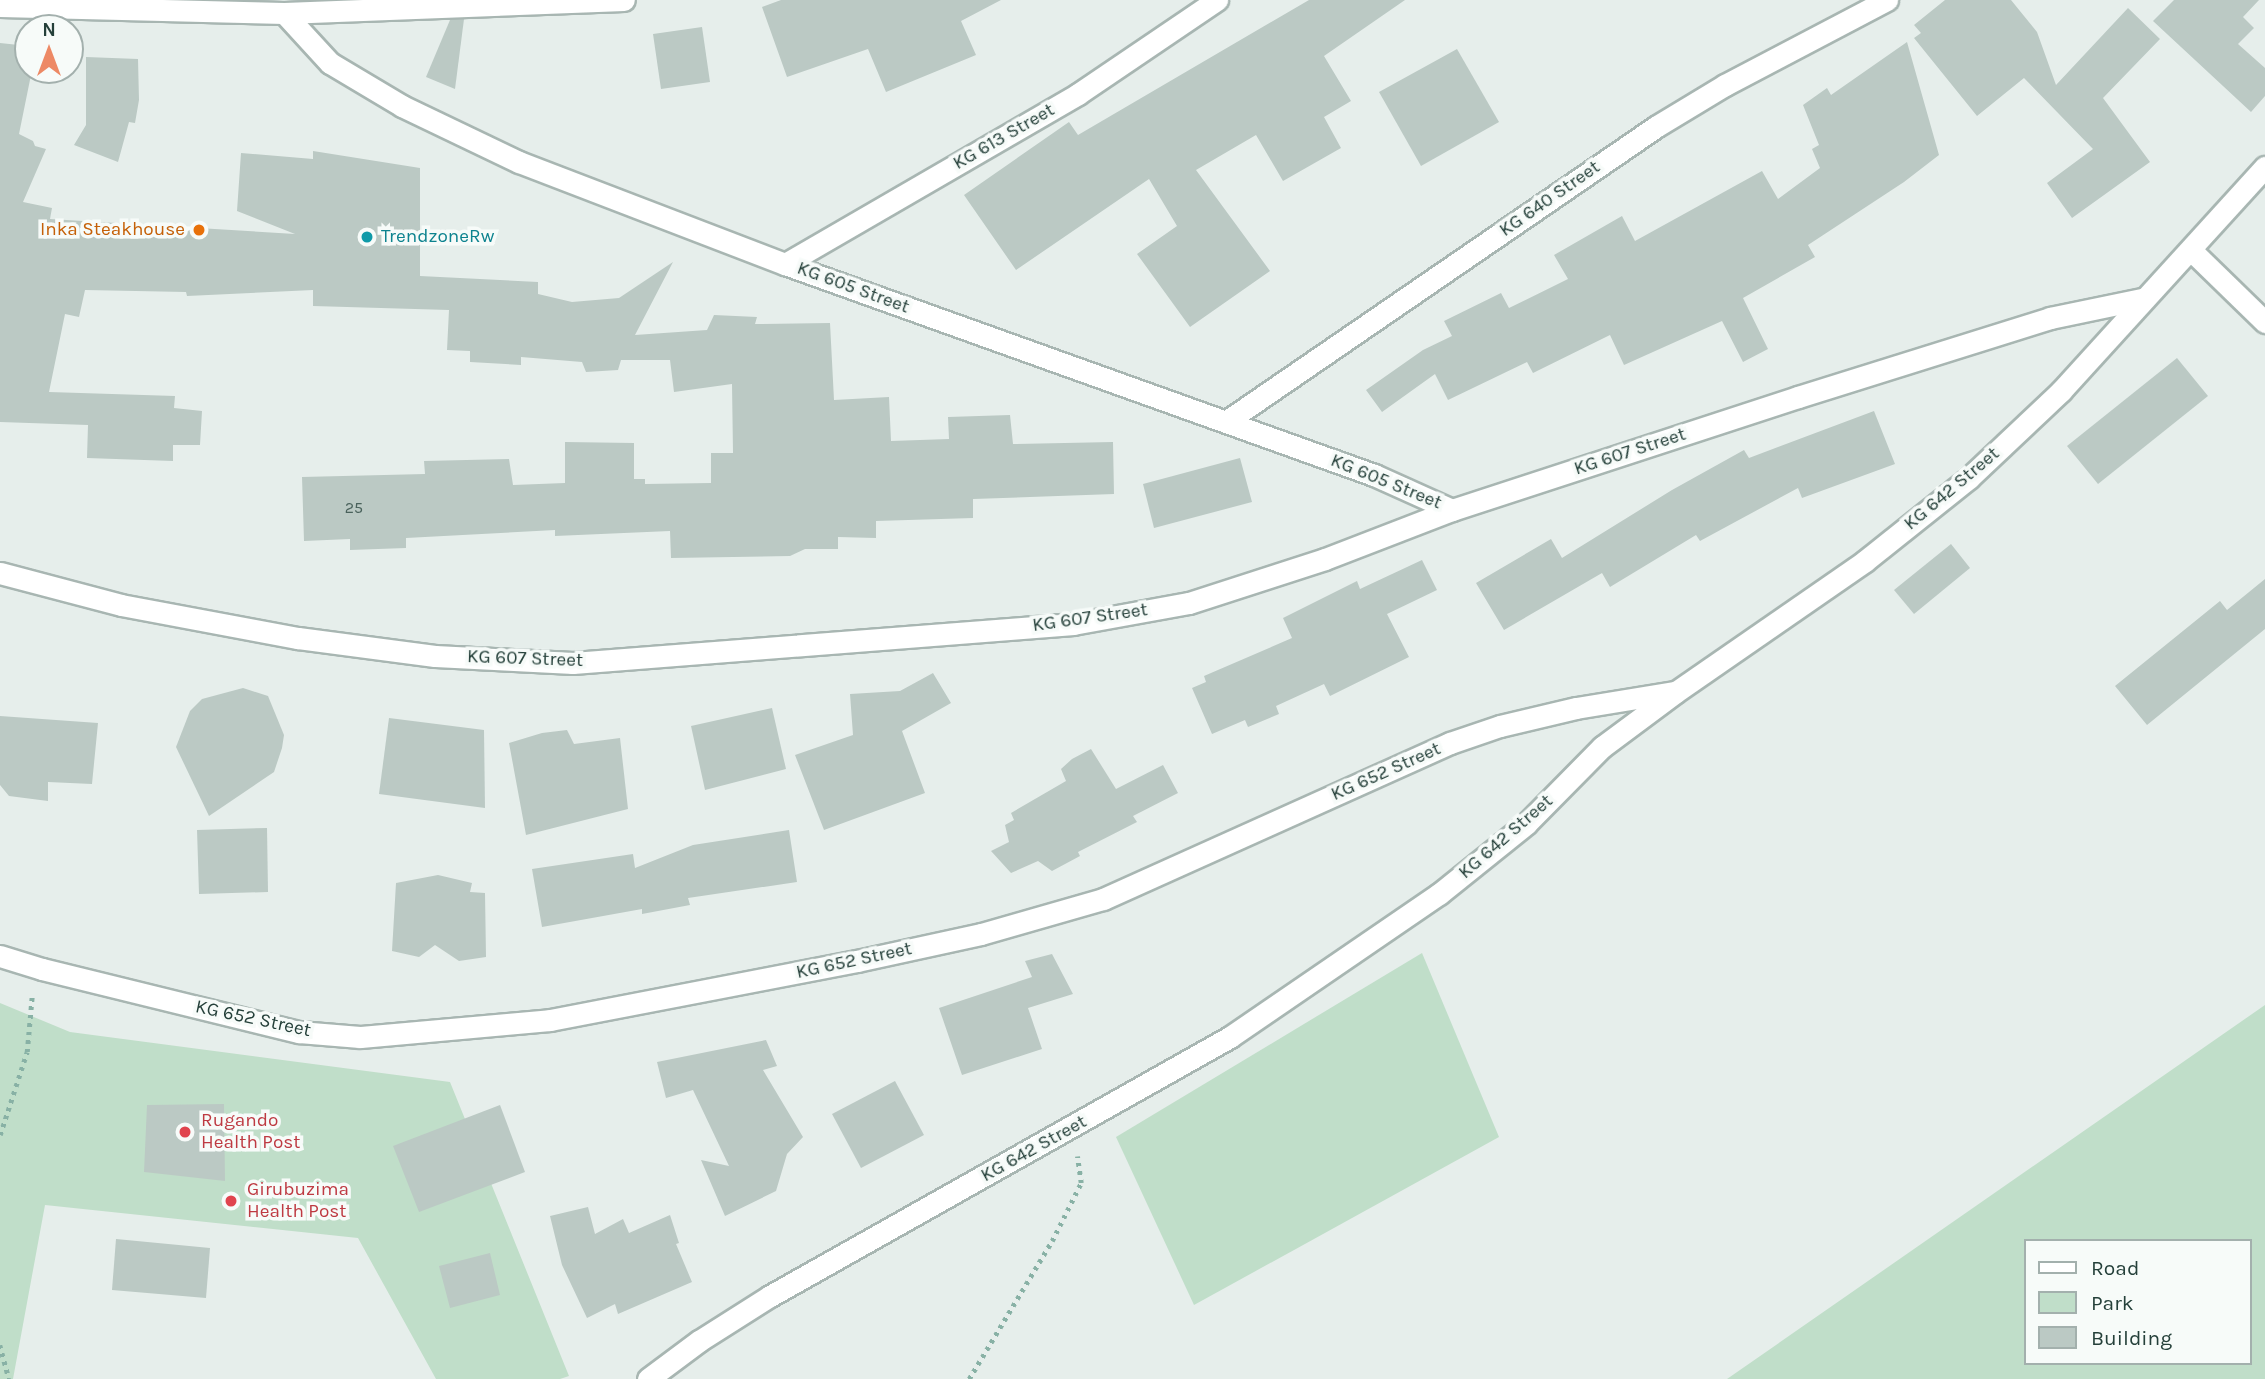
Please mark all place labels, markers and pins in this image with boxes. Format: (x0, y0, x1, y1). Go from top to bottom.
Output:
place label: Inka Steakhouse (40, 219, 185, 241)
marker: Inka Steakhouse (191, 222, 207, 238)
place label: TrendzoneRw (381, 226, 494, 248)
marker: TrendzoneRw (359, 229, 375, 245)
place label: Rugando Health Post (201, 1110, 300, 1154)
marker: Rugando Health Post (175, 1122, 195, 1142)
place label: Girubuzima Health Post (247, 1179, 349, 1223)
marker: Girubuzima Health Post (221, 1191, 241, 1211)

